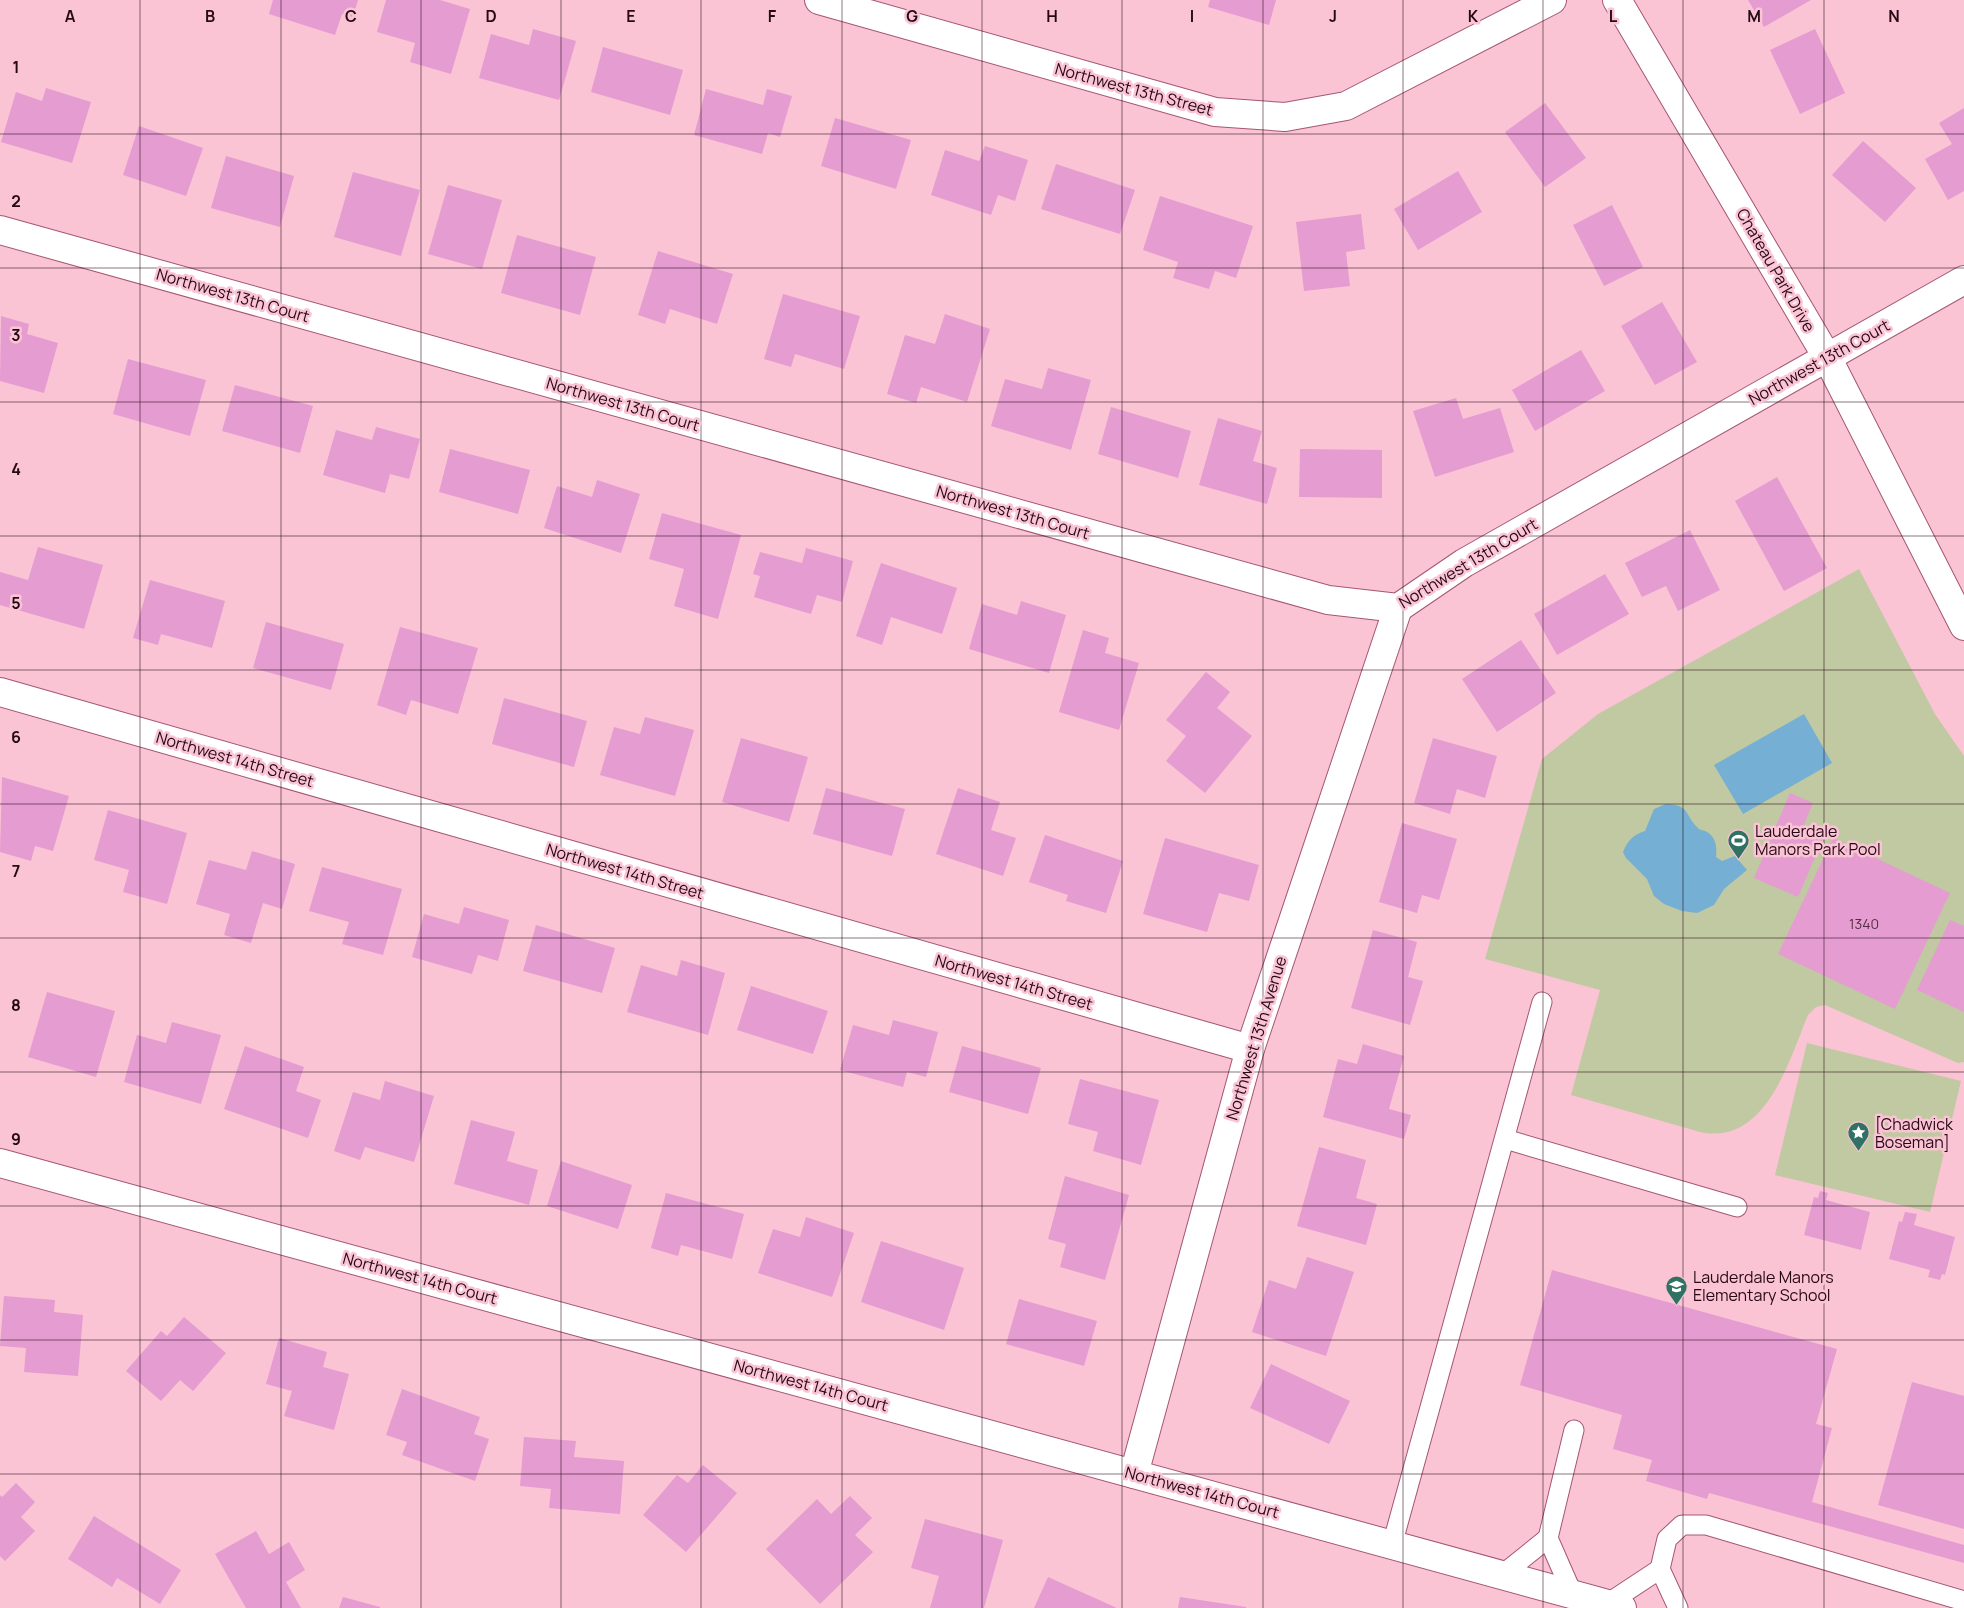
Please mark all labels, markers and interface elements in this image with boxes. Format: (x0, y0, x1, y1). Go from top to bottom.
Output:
text: A (65, 5, 76, 27)
text: B (205, 5, 215, 27)
text: C (345, 5, 357, 27)
text: D (485, 5, 497, 27)
text: E (626, 5, 636, 27)
text: F (768, 5, 777, 27)
text: G (906, 5, 918, 27)
text: H (1046, 5, 1058, 27)
text: I (1190, 5, 1194, 27)
text: J (1329, 5, 1337, 27)
text: K (1468, 5, 1479, 27)
text: L (1609, 5, 1618, 27)
text: M (1747, 5, 1761, 27)
text: N (1888, 5, 1900, 27)
text: 1 (12, 56, 20, 78)
street label: Northwest 13th Street (1053, 57, 1215, 121)
text: 2 (11, 190, 21, 212)
street label: Chateau Park Drive (1732, 204, 1820, 336)
street label: Northwest 13th Court (154, 263, 312, 327)
street label: Northwest 13th Court (1744, 314, 1894, 410)
text: 3 (11, 324, 21, 346)
street label: Northwest 13th Court (544, 372, 702, 436)
text: 4 (11, 458, 21, 480)
street label: Northwest 13th Court (934, 480, 1092, 544)
street label: Northwest 13th Court (1395, 513, 1541, 613)
text: 5 (11, 592, 21, 614)
text: 6 (11, 726, 21, 748)
street label: Northwest 14th Street (154, 726, 316, 792)
place label: Lauderdale Manors Park Pool (1755, 820, 1881, 860)
sports icon: Lauderdale Manors Park Pool (1727, 828, 1751, 859)
street label: Northwest 14th Street (544, 838, 706, 904)
text: 7 (12, 860, 20, 882)
house number: 1340 (1849, 914, 1879, 933)
street label: Northwest 14th Street (933, 949, 1095, 1015)
street label: Northwest 13th Avenue (1221, 953, 1291, 1123)
text: 8 (11, 994, 21, 1016)
place label: [Chadwick Boseman] (1875, 1113, 1954, 1153)
place icon: [Chadwick Boseman] (1847, 1121, 1871, 1152)
text: 9 (11, 1128, 21, 1150)
street label: Northwest 14th Court (340, 1247, 500, 1309)
place label: Lauderdale Manors Elementary School (1693, 1266, 1834, 1306)
school or university icon: Lauderdale Manors Elementary School (1665, 1274, 1689, 1305)
street label: Northwest 14th Court (731, 1354, 891, 1416)
street label: Northwest 14th Court (1122, 1461, 1282, 1523)

